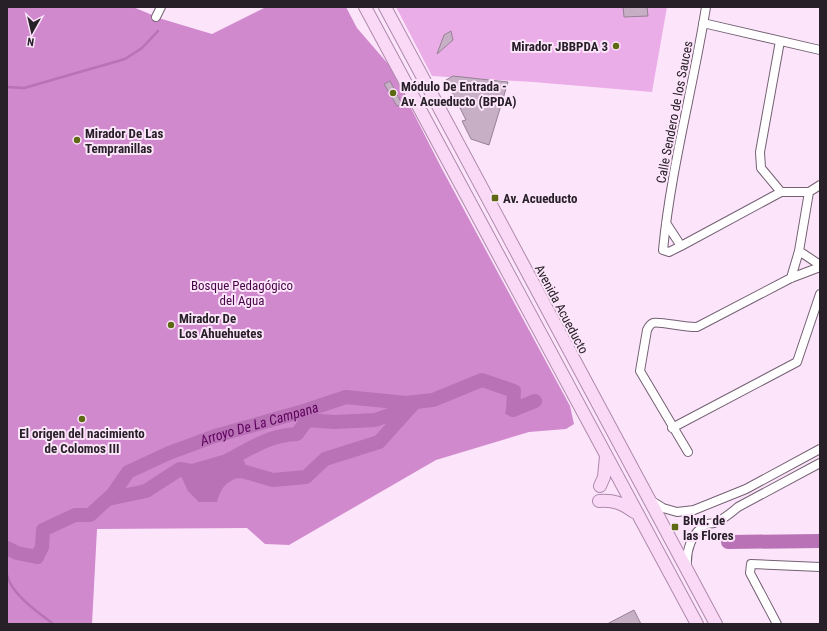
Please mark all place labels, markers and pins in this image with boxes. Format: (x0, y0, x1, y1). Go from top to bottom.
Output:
place label: Mirador JBBPDA 3 (512, 39, 608, 54)
marker: Mirador JBBPDA 3 (611, 41, 621, 51)
place label: Módulo De Entrada - Av. Acueducto (BPDA) (401, 79, 517, 109)
marker: Módulo De Entrada - Av. Acueducto (BPDA) (388, 88, 398, 98)
place label: Mirador De Las Tempranillas (85, 126, 163, 156)
marker: Mirador De Las Tempranillas (72, 135, 82, 145)
place label: Av. Acueducto (503, 191, 578, 206)
marker: Av. Acueducto (490, 193, 500, 203)
place label: Mirador De Los Ahuehuetes (179, 311, 263, 341)
marker: Mirador De Los Ahuehuetes (166, 320, 176, 330)
marker: El origen del nacimiento de Colomos III (77, 414, 87, 424)
place label: El origen del nacimiento de Colomos III (19, 426, 145, 456)
place label: Blvd. de las Flores (683, 513, 734, 543)
marker: Blvd. de las Flores (670, 522, 680, 532)

